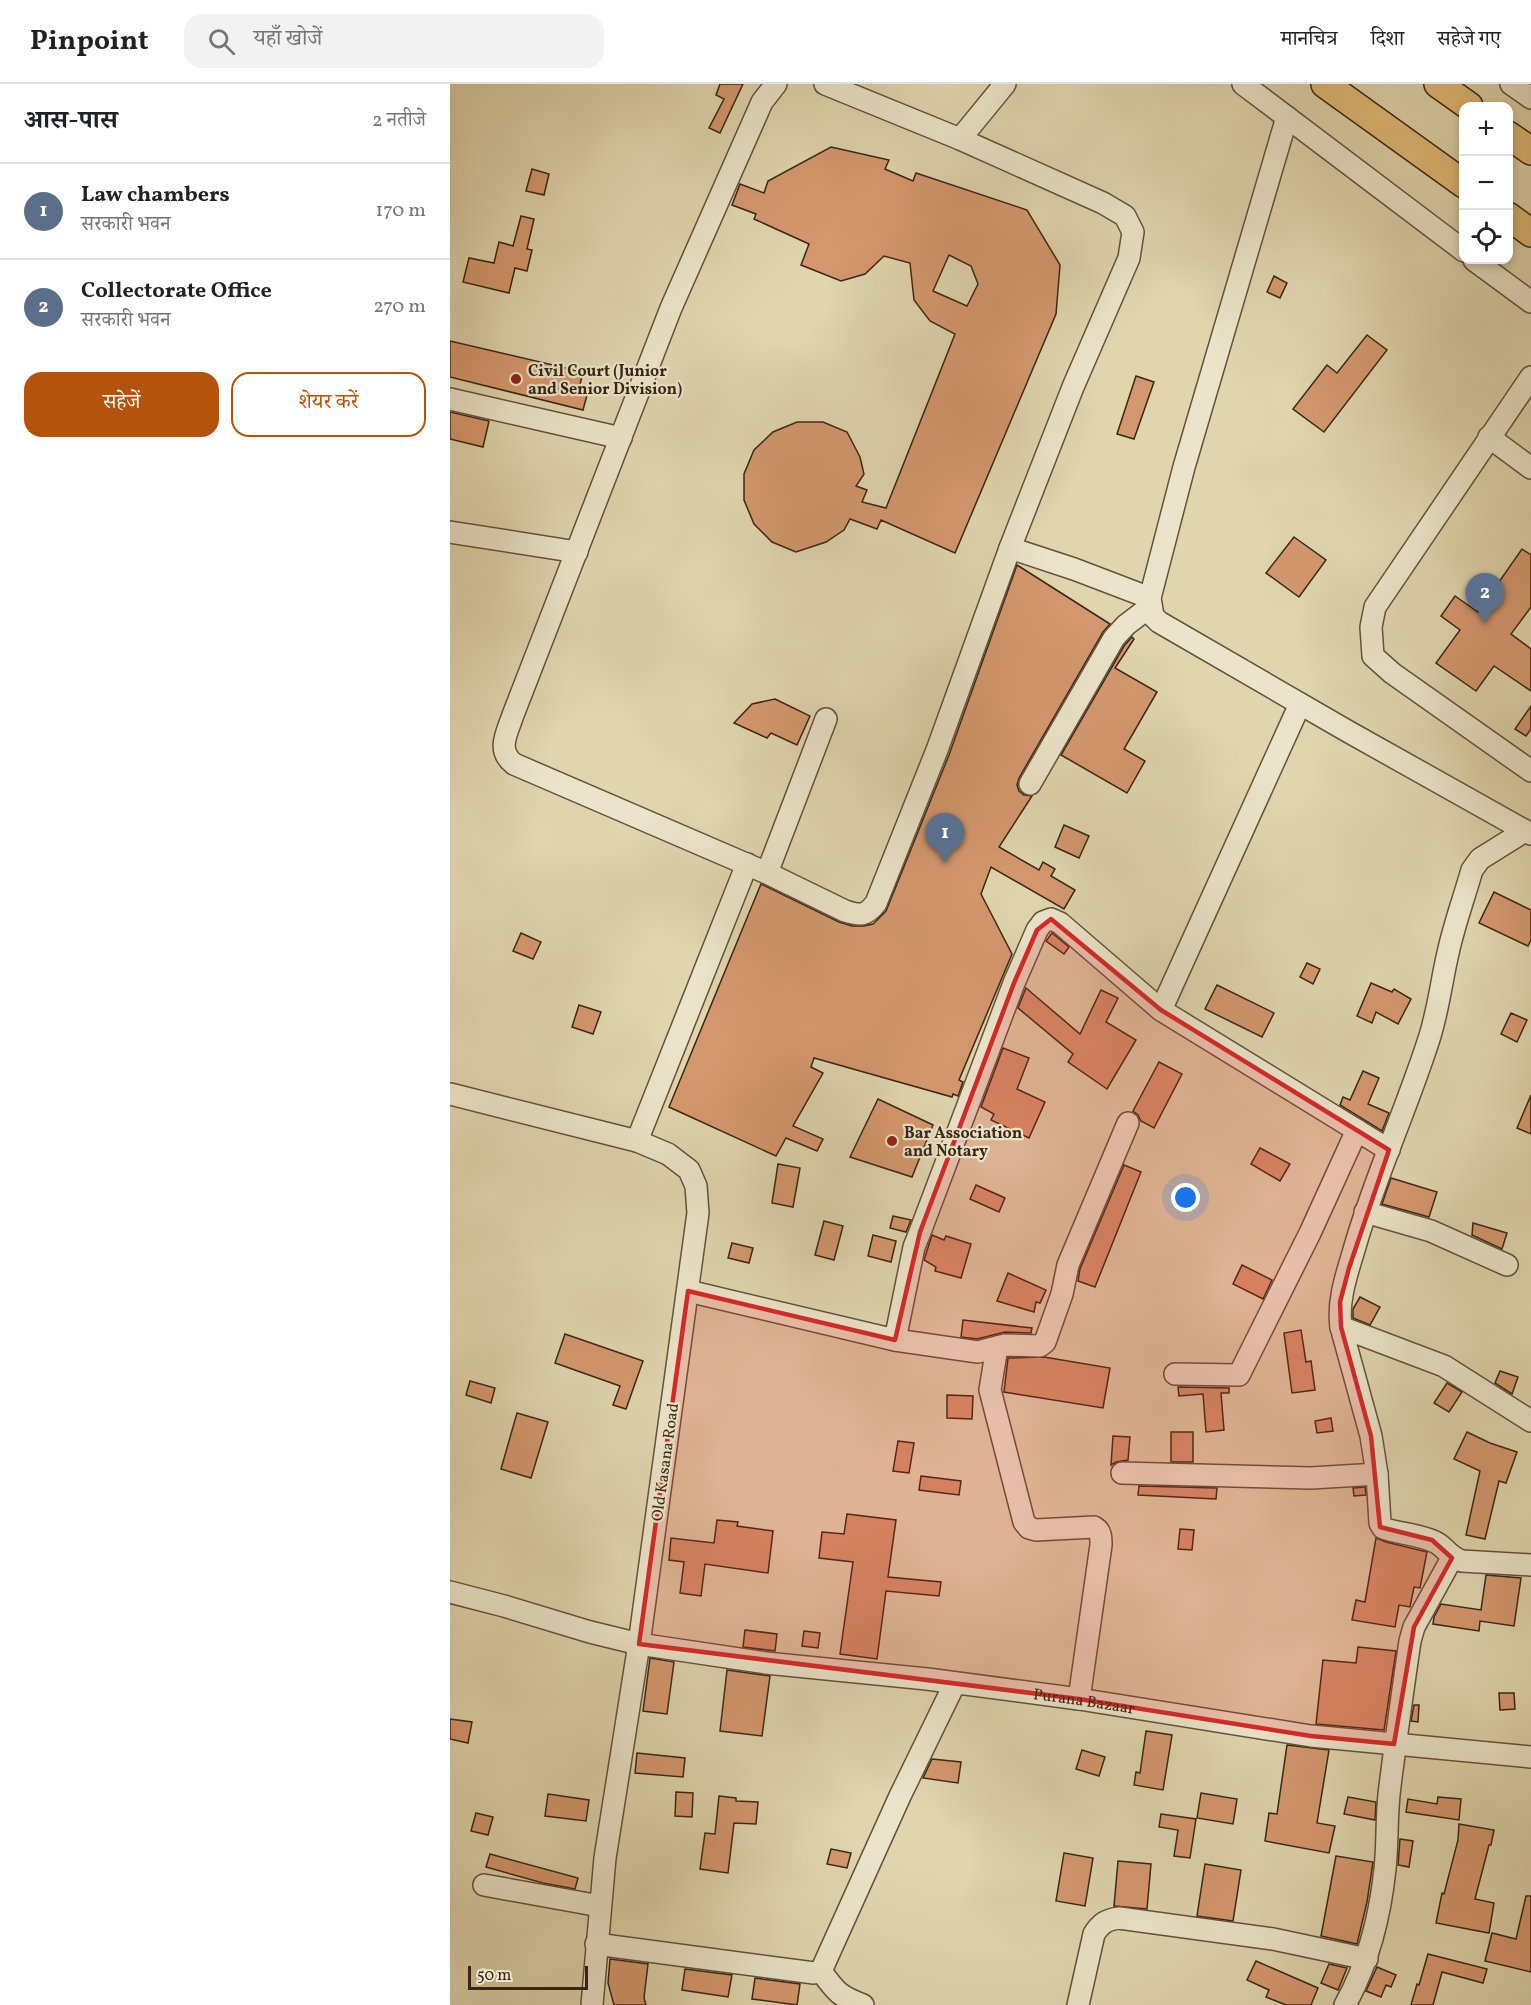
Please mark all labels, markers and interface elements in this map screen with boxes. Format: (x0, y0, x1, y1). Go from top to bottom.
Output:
search box (184, 14, 604, 68)
text: Pinpoint (30, 22, 148, 61)
text: यहाँ खोजें (253, 24, 322, 55)
icon: search (205, 25, 238, 58)
text: मानचित्र (1281, 25, 1338, 54)
text: दिशा (1371, 25, 1404, 54)
text: सहेजे गए (1437, 25, 1501, 54)
map controls (1459, 102, 1513, 264)
button: + (1459, 102, 1513, 156)
text: आस-पास (24, 103, 118, 139)
text: 2 नतीजे (372, 107, 426, 135)
button: − (1459, 156, 1513, 210)
text: Law chambers (81, 180, 230, 211)
text: 1 (39, 197, 48, 225)
text: 170 m (376, 197, 426, 225)
button: locate (1459, 210, 1513, 264)
text: सरकारी भवन (81, 211, 170, 239)
text: Collectorate Office (81, 276, 272, 307)
text: 2 (38, 293, 49, 321)
text: 270 m (373, 293, 426, 321)
text: सरकारी भवन (81, 307, 170, 335)
place label: Civil Court (Junior and Senior Division) (528, 361, 682, 401)
button: सहेजें (24, 372, 219, 437)
button: शेयर करें (231, 372, 426, 437)
marker: Civil Court (Junior and Senior Division) (509, 372, 523, 386)
pin: 2 (1466, 574, 1504, 623)
pin: 1 (926, 814, 964, 863)
place label: Bar Association and Notary (904, 1123, 1023, 1163)
marker: Bar Association and Notary (885, 1134, 899, 1148)
your location (1171, 1183, 1200, 1212)
street label: Old Kasana Road (647, 1402, 685, 1523)
street label: Purana Bazaar (1032, 1684, 1137, 1721)
scale bar (468, 1963, 588, 1990)
text: 50 m (477, 1965, 511, 1987)

